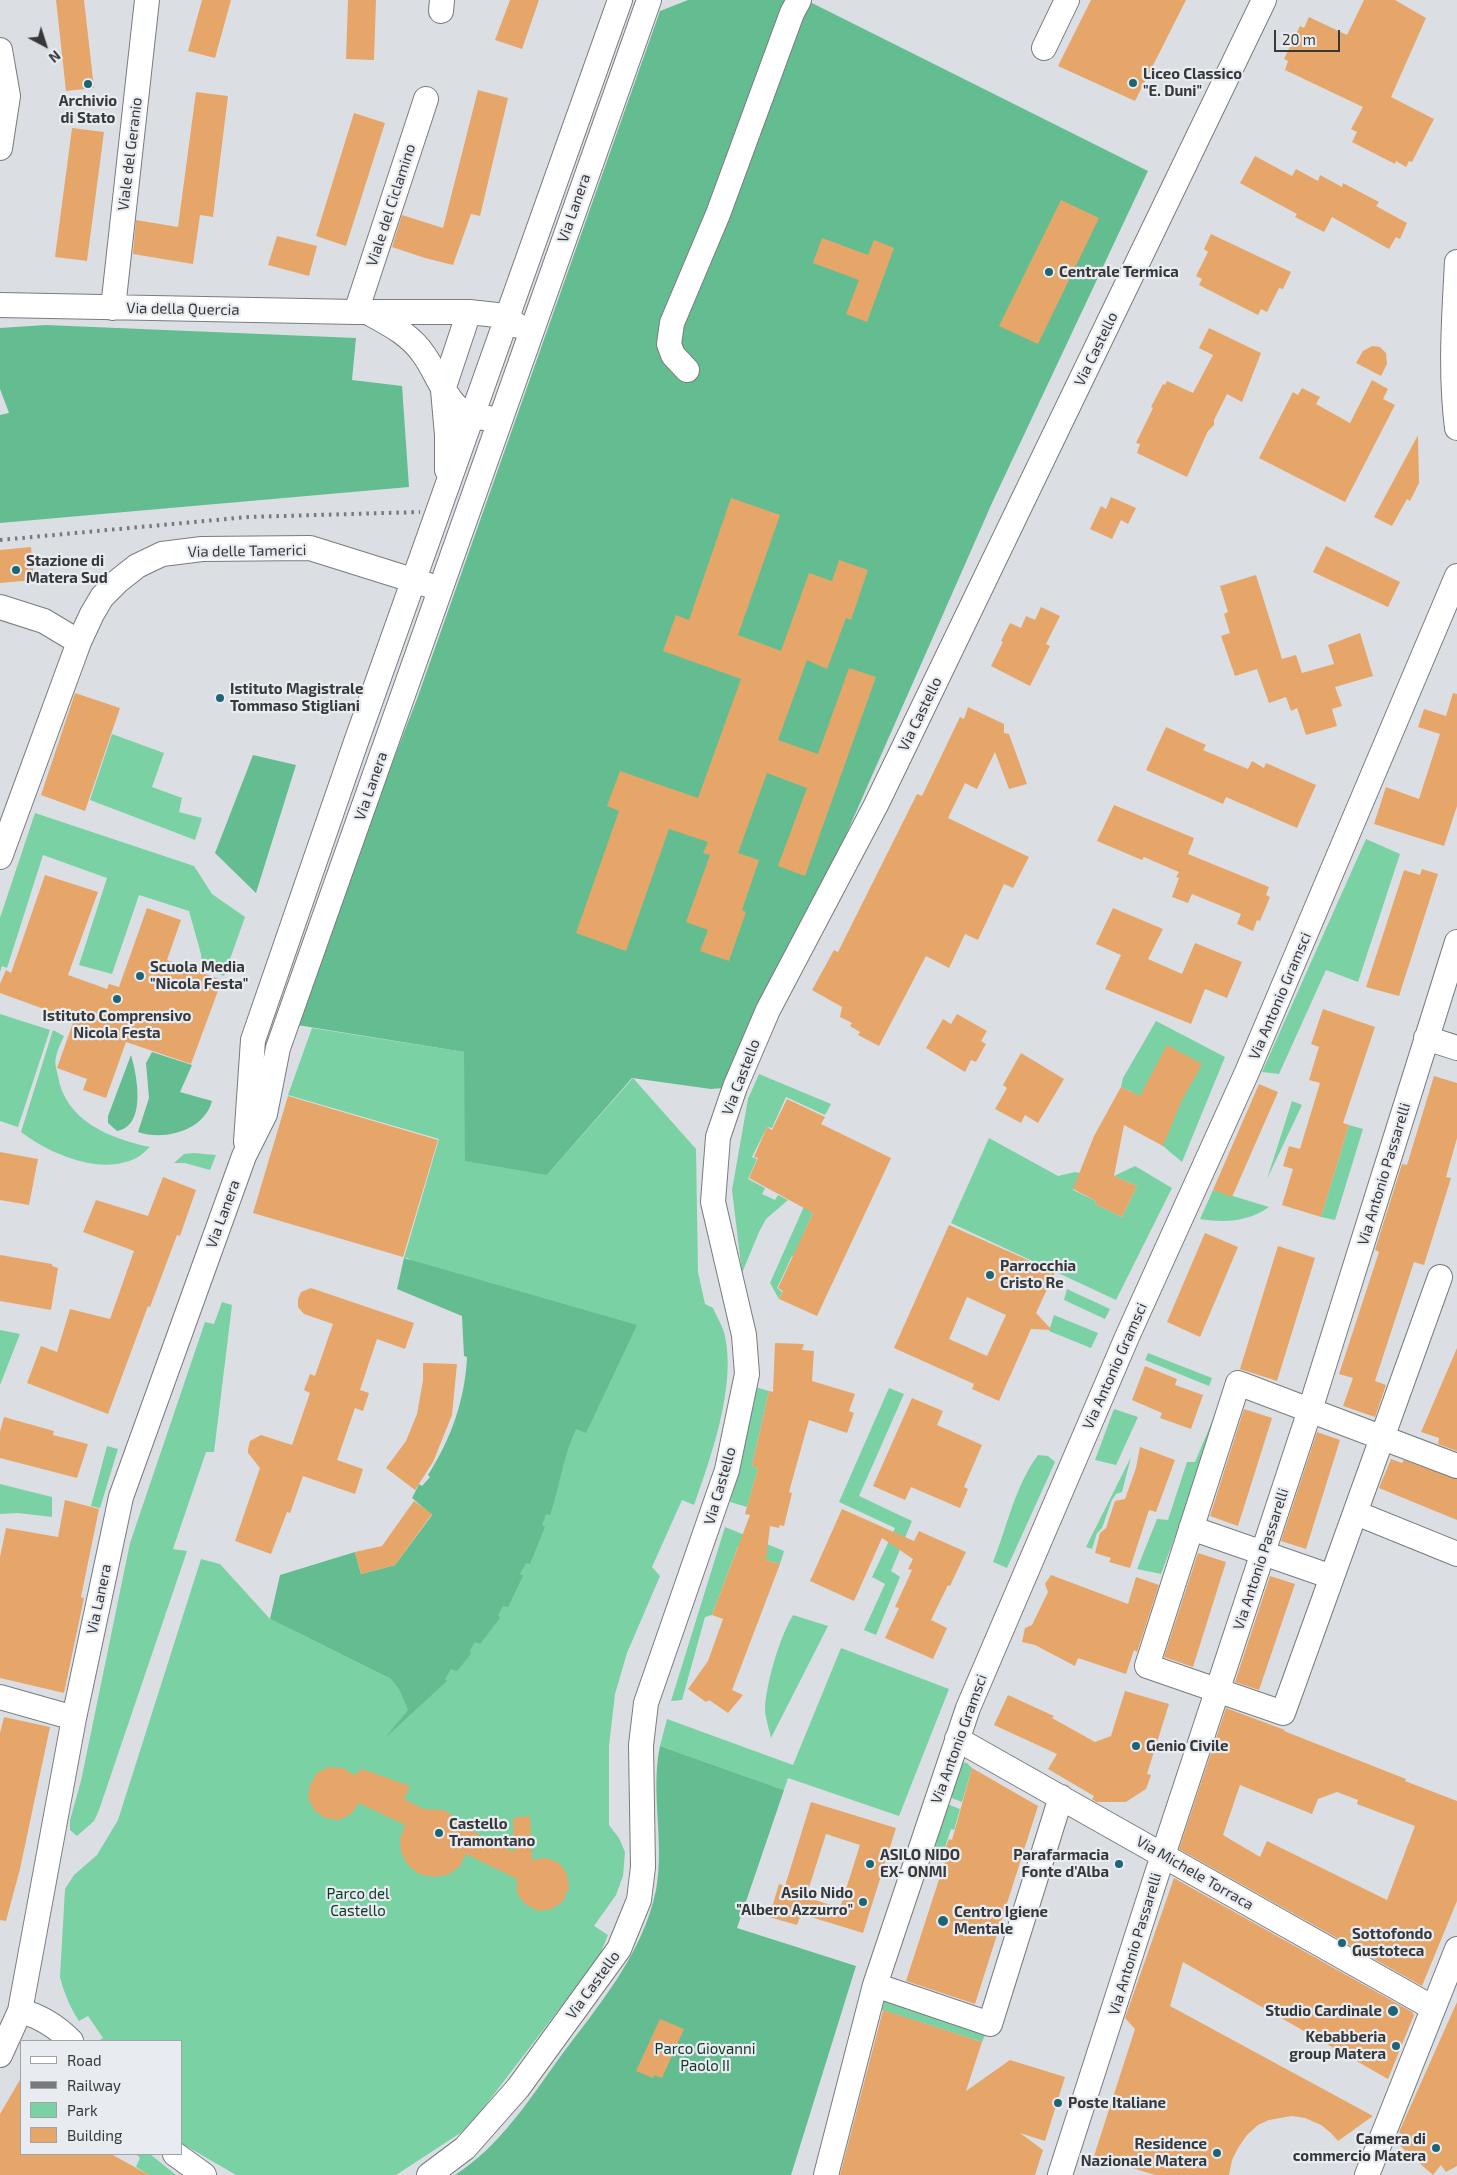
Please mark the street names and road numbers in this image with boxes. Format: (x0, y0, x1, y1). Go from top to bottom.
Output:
street label: Viale del Geranio (114, 96, 146, 212)
street label: Viale del Ciclamino (363, 141, 419, 269)
street label: Via Lanera (554, 171, 594, 245)
street label: Via della Quercia (126, 299, 240, 319)
street label: Via Castello (1070, 309, 1122, 389)
street label: Via delle Tamerici (187, 541, 307, 561)
street label: Via Castello (894, 674, 946, 754)
street label: Via Lanera (351, 749, 391, 823)
street label: Via Antonio Gramsci (1245, 930, 1315, 1062)
street label: Via Castello (718, 1036, 764, 1118)
street label: Via Antonio Passarelli (1354, 1101, 1414, 1247)
street label: Via Lanera (202, 1177, 244, 1251)
street label: Via Antonio Gramsci (1079, 1300, 1151, 1432)
street label: Via Castello (700, 1445, 740, 1527)
street label: Via Antonio Passarelli (1230, 1486, 1292, 1632)
street label: Via Lanera (83, 1562, 115, 1636)
street label: Via Antonio Gramsci (927, 1672, 991, 1806)
street label: Via Michele Torraca (1133, 1832, 1257, 1914)
street label: Via Antonio Passarelli (1105, 1871, 1165, 2017)
street label: Via Castello (562, 1947, 624, 2023)

